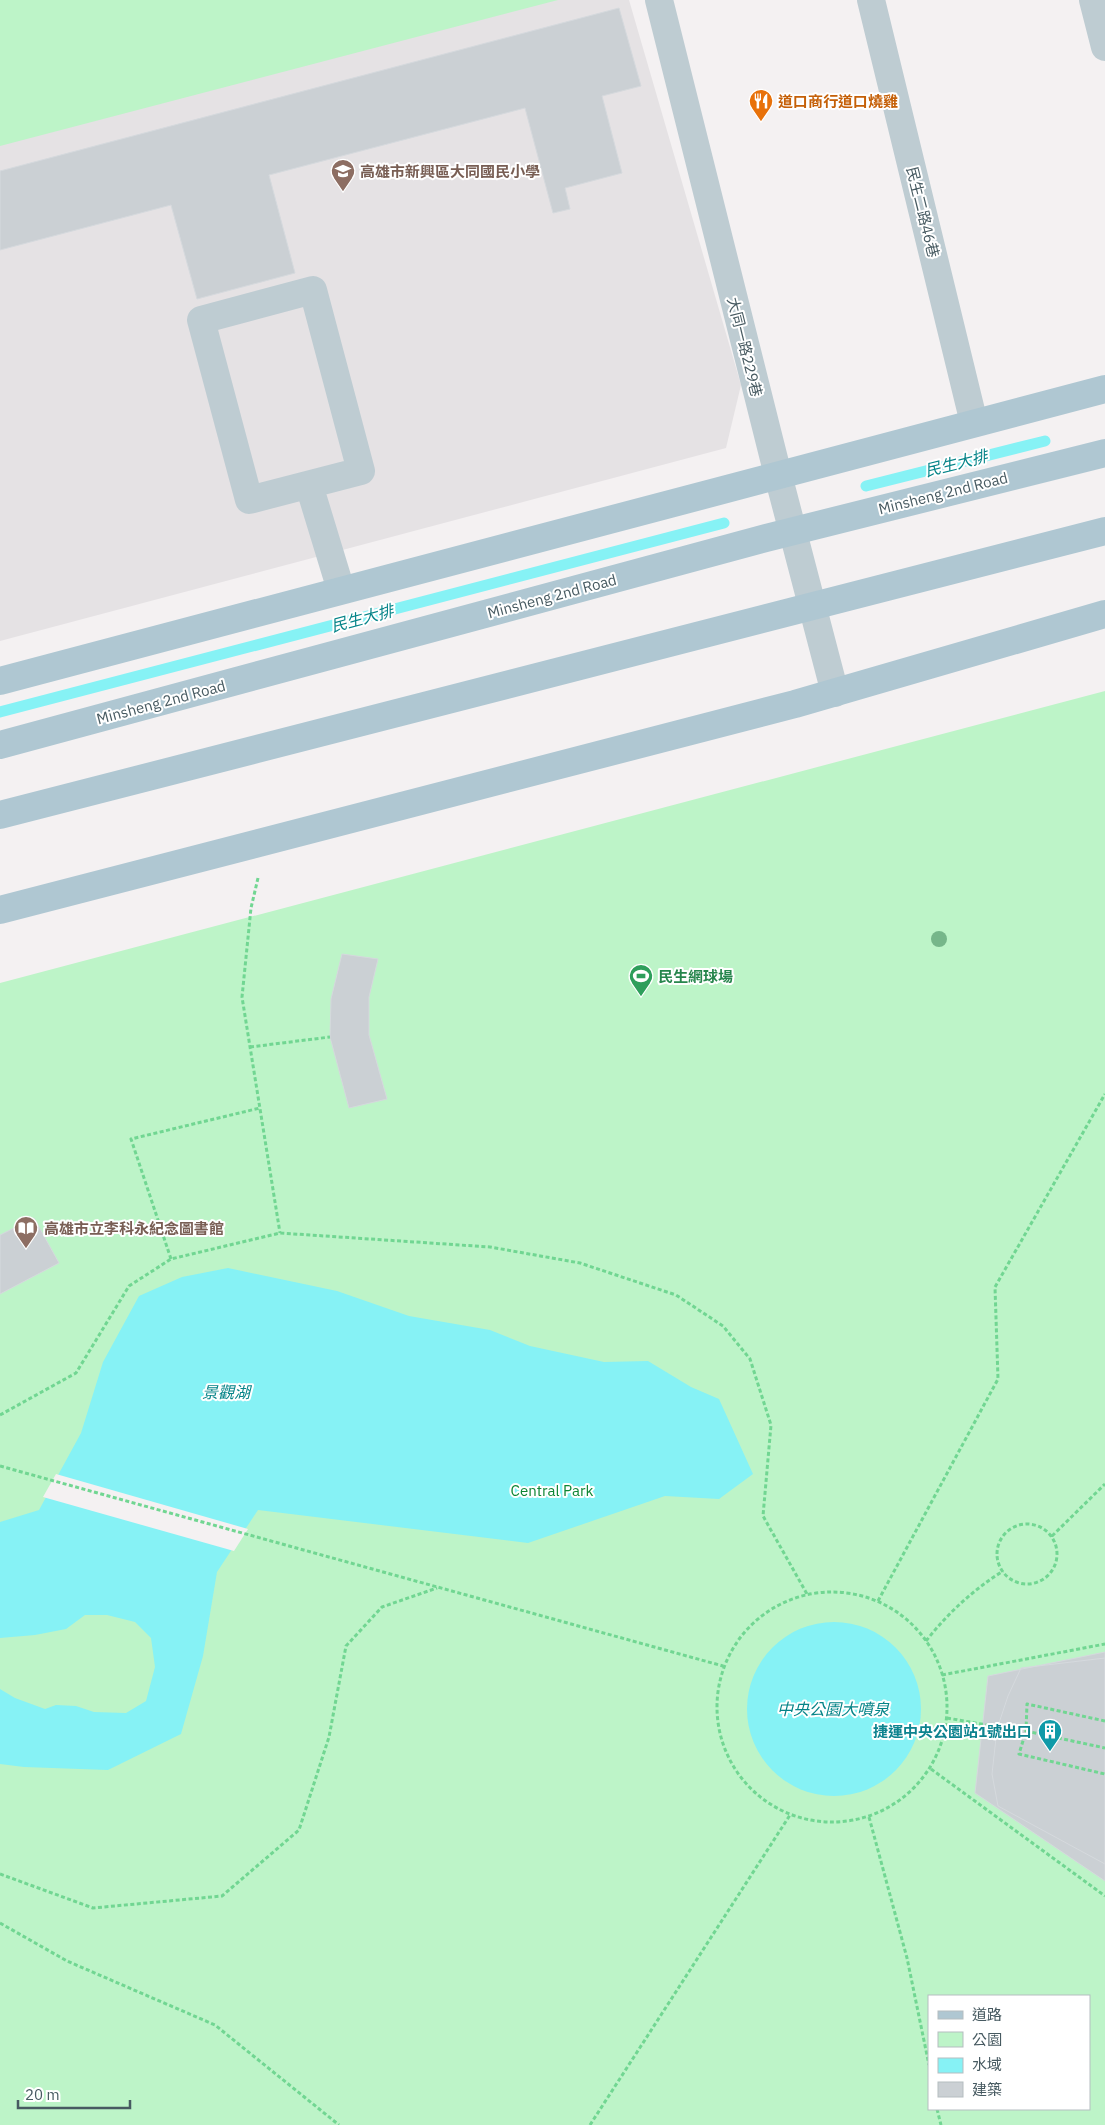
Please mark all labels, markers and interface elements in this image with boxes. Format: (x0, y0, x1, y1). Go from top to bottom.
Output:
restaurant icon: 道口商行道口燒雞 (748, 88, 774, 122)
place label: 道口商行道口燒雞 (778, 92, 898, 111)
school or university icon: 高雄市新興區大同國民小學 (330, 158, 356, 192)
place label: 高雄市新興區大同國民小學 (360, 162, 540, 181)
street label: 民生二路46巷 (903, 165, 943, 259)
street label: 大同一路229巷 (723, 295, 767, 399)
water label: 民生大排 (923, 445, 991, 480)
street label: Minsheng 2nd Road (876, 468, 1010, 518)
street label: Minsheng 2nd Road (485, 570, 619, 622)
water label: 民生大排 (328, 600, 397, 636)
street label: Minsheng 2nd Road (94, 676, 228, 728)
sports icon: 民生網球場 (628, 963, 654, 997)
place label: 民生網球場 (658, 967, 733, 986)
library icon: 高雄市立李科永紀念圖書館 (13, 1215, 39, 1249)
place label: 高雄市立李科永紀念圖書館 (44, 1219, 224, 1238)
water label: 景觀湖 (202, 1382, 253, 1402)
park label: Central Park (511, 1481, 593, 1500)
water label: 中央公園大噴泉 (777, 1699, 890, 1719)
building icon: 捷運中央公園站1號出口 (1037, 1718, 1063, 1752)
place label: 捷運中央公園站1號出口 (873, 1722, 1032, 1741)
legend (928, 1995, 1090, 2110)
text: 道路 (972, 2005, 1002, 2024)
text: 公園 (972, 2030, 1002, 2049)
text: 水域 (972, 2055, 1002, 2074)
scale bar (18, 2078, 130, 2110)
text: 建築 (972, 2080, 1002, 2099)
text: 20 m (25, 2085, 60, 2104)

